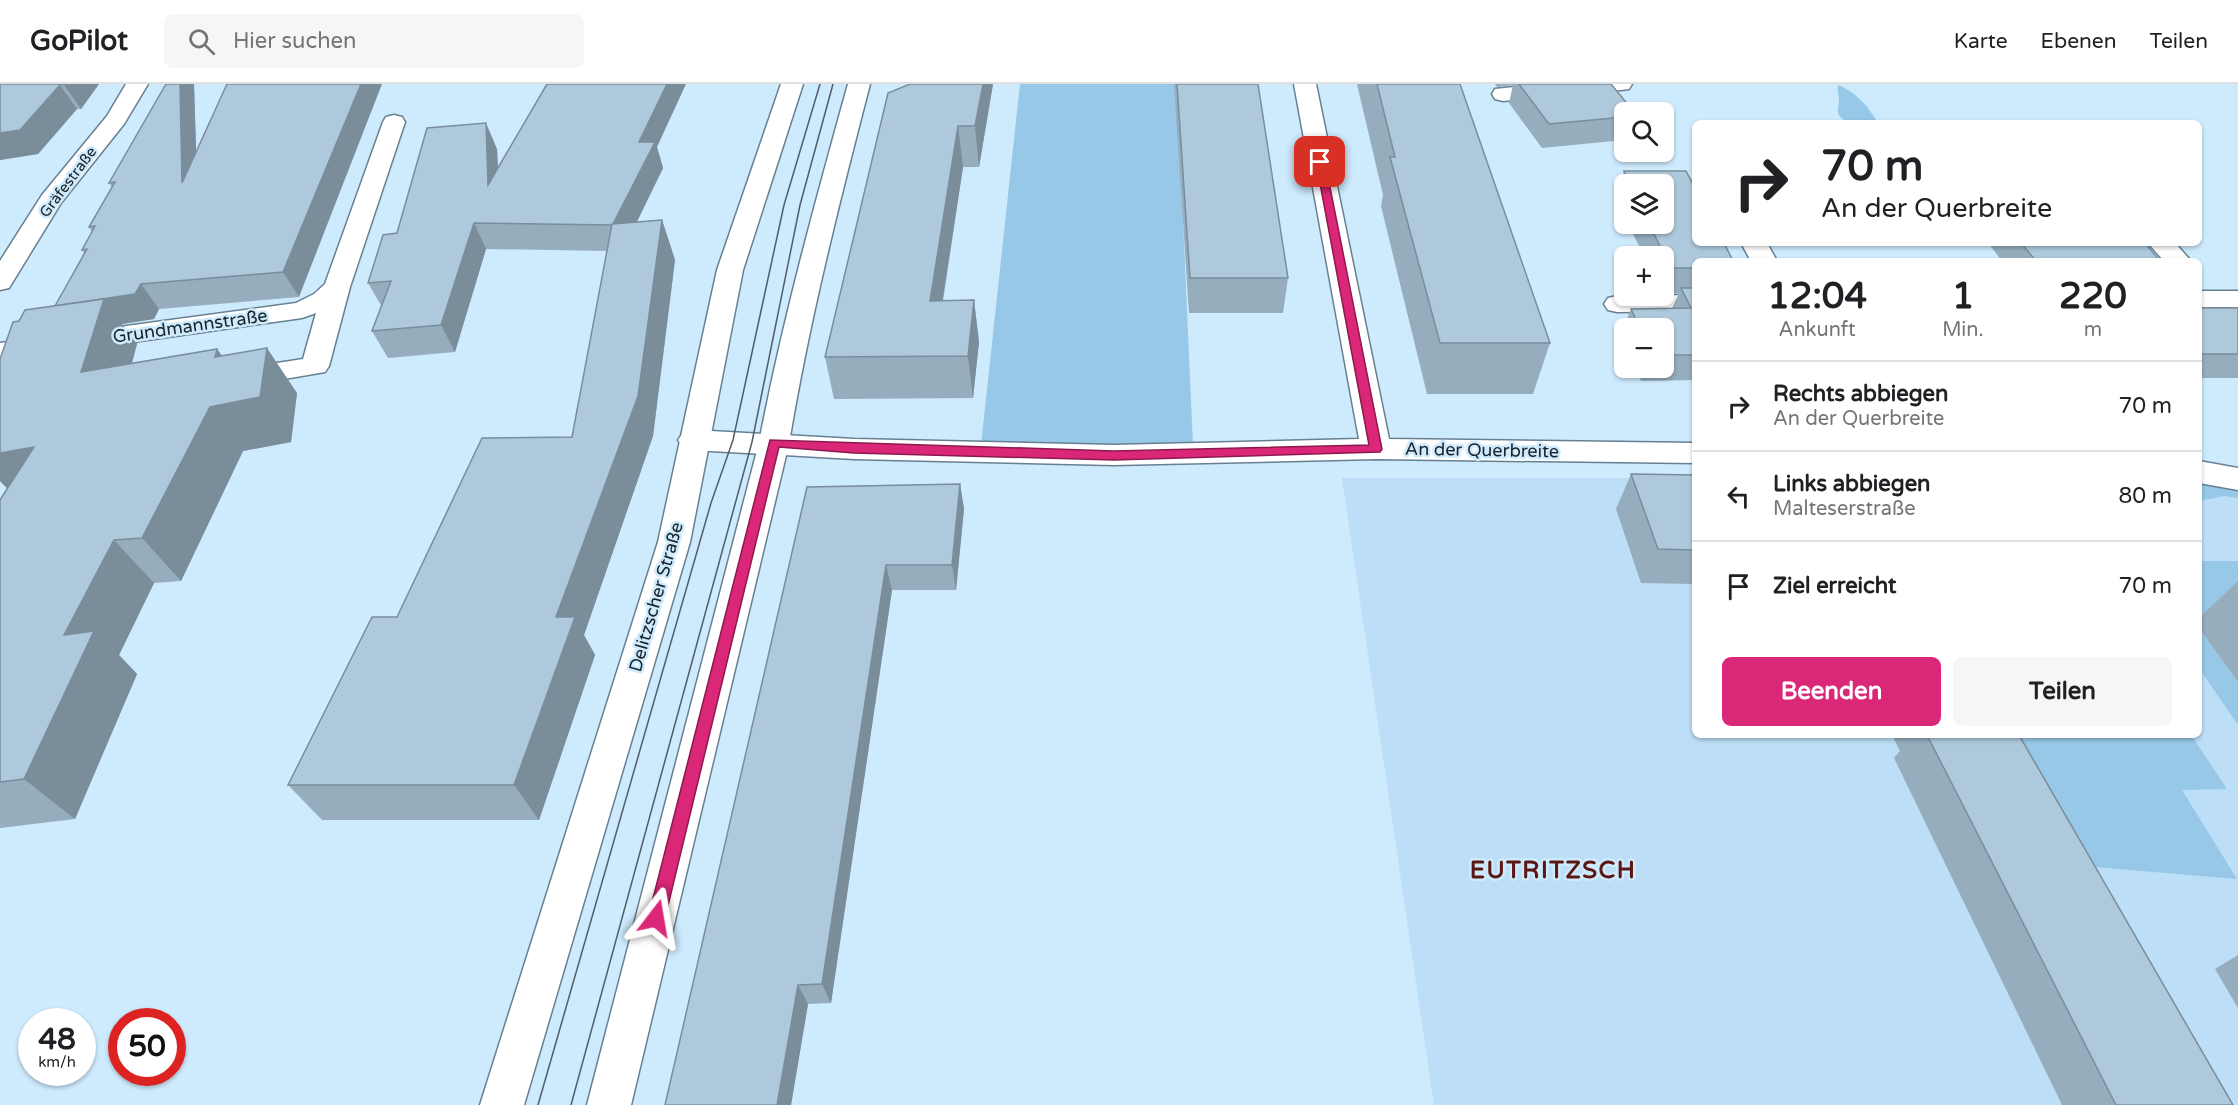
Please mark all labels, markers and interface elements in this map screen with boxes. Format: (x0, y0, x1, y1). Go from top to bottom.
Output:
search box (164, 14, 584, 68)
text: GoPilot (30, 24, 128, 58)
icon: search (185, 25, 218, 58)
text: Hier suchen (233, 28, 356, 54)
text: Karte (1954, 29, 2008, 54)
text: Ebenen (2041, 29, 2117, 54)
text: Teilen (2150, 29, 2208, 54)
map controls (1614, 102, 1674, 378)
button: search (1614, 102, 1674, 162)
pin (1294, 136, 1345, 187)
text: 70 m (1821, 141, 1923, 192)
street label: Gräfestraße (36, 143, 100, 221)
icon: right (1722, 144, 1800, 222)
icon: arrive (1303, 145, 1336, 178)
button: layers (1614, 174, 1674, 234)
text: An der Querbreite (1821, 192, 2052, 225)
button: + (1614, 246, 1674, 306)
text: 12:04 (1767, 275, 1867, 318)
text: 1 (1952, 275, 1974, 318)
text: 220 (2059, 275, 2127, 318)
street label: Grundmannstraße (111, 304, 269, 348)
button: − (1614, 318, 1674, 378)
text: Ankunft (1779, 318, 1856, 342)
text: Min. (1942, 318, 1984, 342)
text: m (2084, 318, 2102, 342)
text: Rechts abbiegen (1773, 381, 1948, 407)
icon: right (1722, 390, 1755, 423)
text: 70 m (2118, 393, 2172, 419)
text: An der Querbreite (1773, 407, 1944, 431)
street label: An der Querbreite (1405, 438, 1559, 462)
text: Links abbiegen (1773, 471, 1931, 497)
icon: left (1722, 480, 1755, 513)
text: 80 m (2118, 483, 2172, 509)
text: Malteserstraße (1773, 497, 1915, 521)
street label: Delitzscher Straße (624, 520, 688, 674)
icon: arrive (1722, 570, 1755, 603)
text: Ziel erreicht (1773, 573, 1896, 599)
text: 70 m (2118, 573, 2172, 599)
button: Beenden (1722, 657, 1941, 726)
button: Teilen (1953, 657, 2172, 726)
district label: EUTRITZSCH (1470, 856, 1636, 885)
position arrow (624, 886, 688, 950)
speed limit sign: 50 (108, 1008, 186, 1086)
text: 48 (38, 1021, 76, 1058)
text: km/h (38, 1053, 76, 1071)

